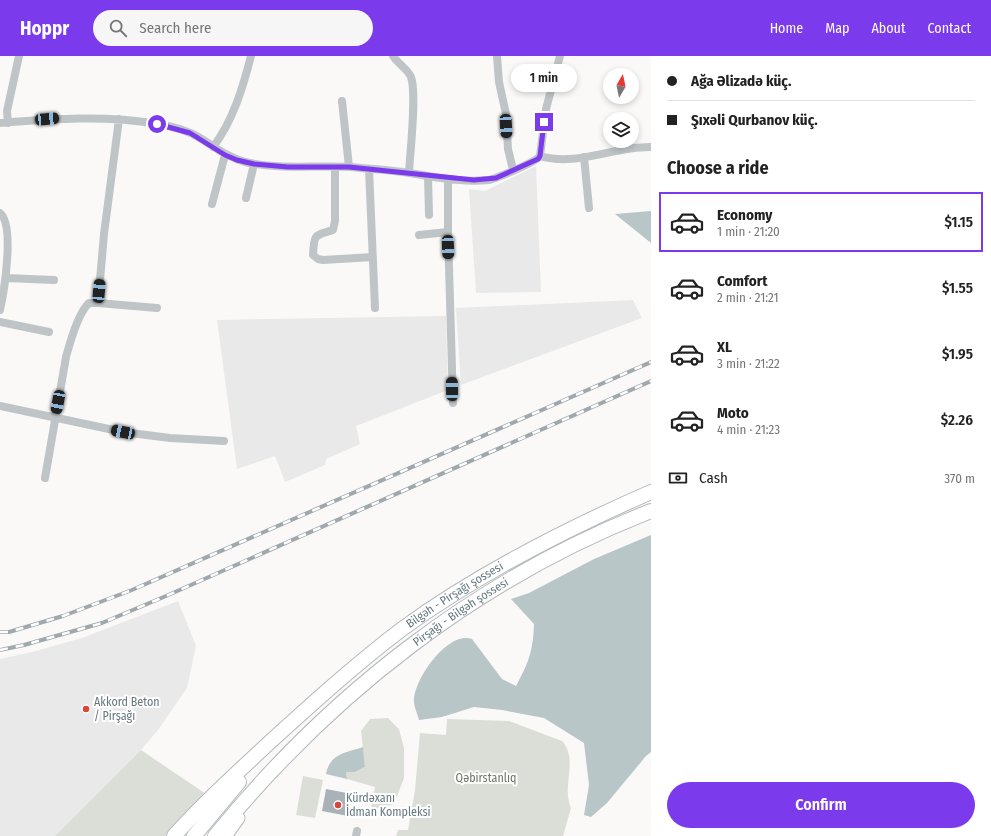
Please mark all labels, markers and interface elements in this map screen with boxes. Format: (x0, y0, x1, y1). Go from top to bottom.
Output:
search box (93, 10, 373, 46)
text: Hoppr (20, 17, 69, 40)
icon: search (107, 17, 129, 39)
text: Search here (139, 19, 211, 37)
text: Home (770, 20, 803, 37)
text: Map (825, 20, 849, 37)
text: About (871, 20, 906, 37)
text: Contact (928, 20, 971, 37)
callout: 1 min (511, 64, 577, 92)
north arrow (603, 68, 639, 104)
map controls (603, 68, 639, 148)
text: 1 min (530, 70, 558, 85)
text: Ağa Əlizadə küç. (691, 72, 791, 90)
text: Şıxəli Qurbanov küç. (691, 111, 818, 129)
car (35, 112, 59, 126)
button: layers (603, 112, 639, 148)
route end (535, 113, 553, 131)
car (499, 114, 513, 138)
route start (148, 115, 166, 133)
text: Choose a ride (667, 157, 769, 179)
icon: car (669, 204, 705, 240)
text: Economy (717, 206, 772, 224)
text: $1.15 (944, 213, 973, 231)
text: 1 min · 21:20 (717, 224, 780, 239)
car (442, 235, 454, 259)
icon: car (669, 270, 705, 306)
text: Comfort (717, 272, 768, 290)
car (92, 279, 106, 303)
text: $1.55 (942, 279, 973, 297)
text: 2 min · 21:21 (717, 290, 779, 305)
icon: car (669, 336, 705, 372)
text: XL (717, 338, 732, 356)
text: $1.95 (942, 345, 973, 363)
text: 3 min · 21:22 (717, 356, 780, 371)
car (446, 377, 458, 401)
car (50, 389, 66, 415)
icon: car (669, 402, 705, 438)
text: Moto (717, 404, 749, 422)
text: $2.26 (941, 411, 973, 429)
text: 4 min · 21:23 (717, 422, 780, 437)
car (110, 424, 136, 440)
icon: cash (667, 467, 689, 489)
text: Cash (699, 469, 728, 487)
text: 370 m (944, 471, 975, 486)
street label: Bilgəh - Pirşağı şossesi (403, 559, 506, 631)
street label: Pirşağı - Bilgəh şossesi (410, 575, 511, 649)
place label: Akkord Beton / Pirşağı (94, 695, 160, 723)
marker: Akkord Beton / Pirşağı (81, 704, 91, 714)
park label: Qəbirstanlıq (456, 771, 516, 785)
button: Confirm (667, 782, 975, 828)
place label: Kürdəxanı İdman Kompleksi (346, 791, 431, 819)
marker: Kürdəxanı İdman Kompleksi (333, 800, 343, 810)

